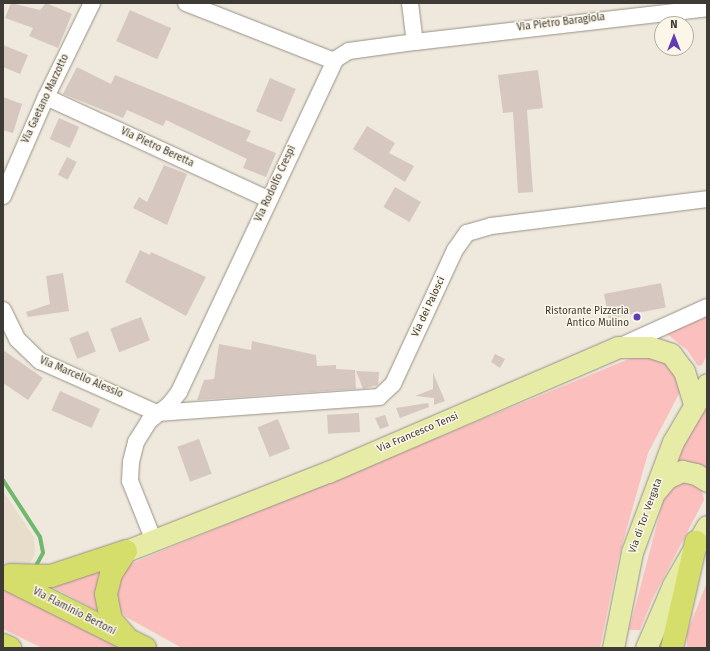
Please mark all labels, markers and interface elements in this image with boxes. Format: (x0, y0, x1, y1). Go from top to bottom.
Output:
street label: Via Pietro Baragiola (516, 12, 606, 34)
north arrow (654, 16, 694, 56)
text: N (670, 18, 678, 31)
street label: Via Gaetano Marzotto (20, 52, 72, 146)
street label: Via Pietro Beretta (119, 126, 195, 170)
street label: Via Rodolfo Crespi (253, 144, 299, 224)
street label: Via dei Palosci (410, 275, 448, 339)
place label: Ristorante Pizzeria Antico Mulino (545, 305, 629, 328)
marker: Ristorante Pizzeria Antico Mulino (632, 312, 642, 322)
street label: Via Marcello Alessio (37, 355, 125, 401)
street label: Via Francesco Tensi (376, 410, 460, 456)
street label: Via di Tor Vergata (627, 477, 665, 555)
street label: Via Flaminio Bertoni (30, 586, 118, 638)

